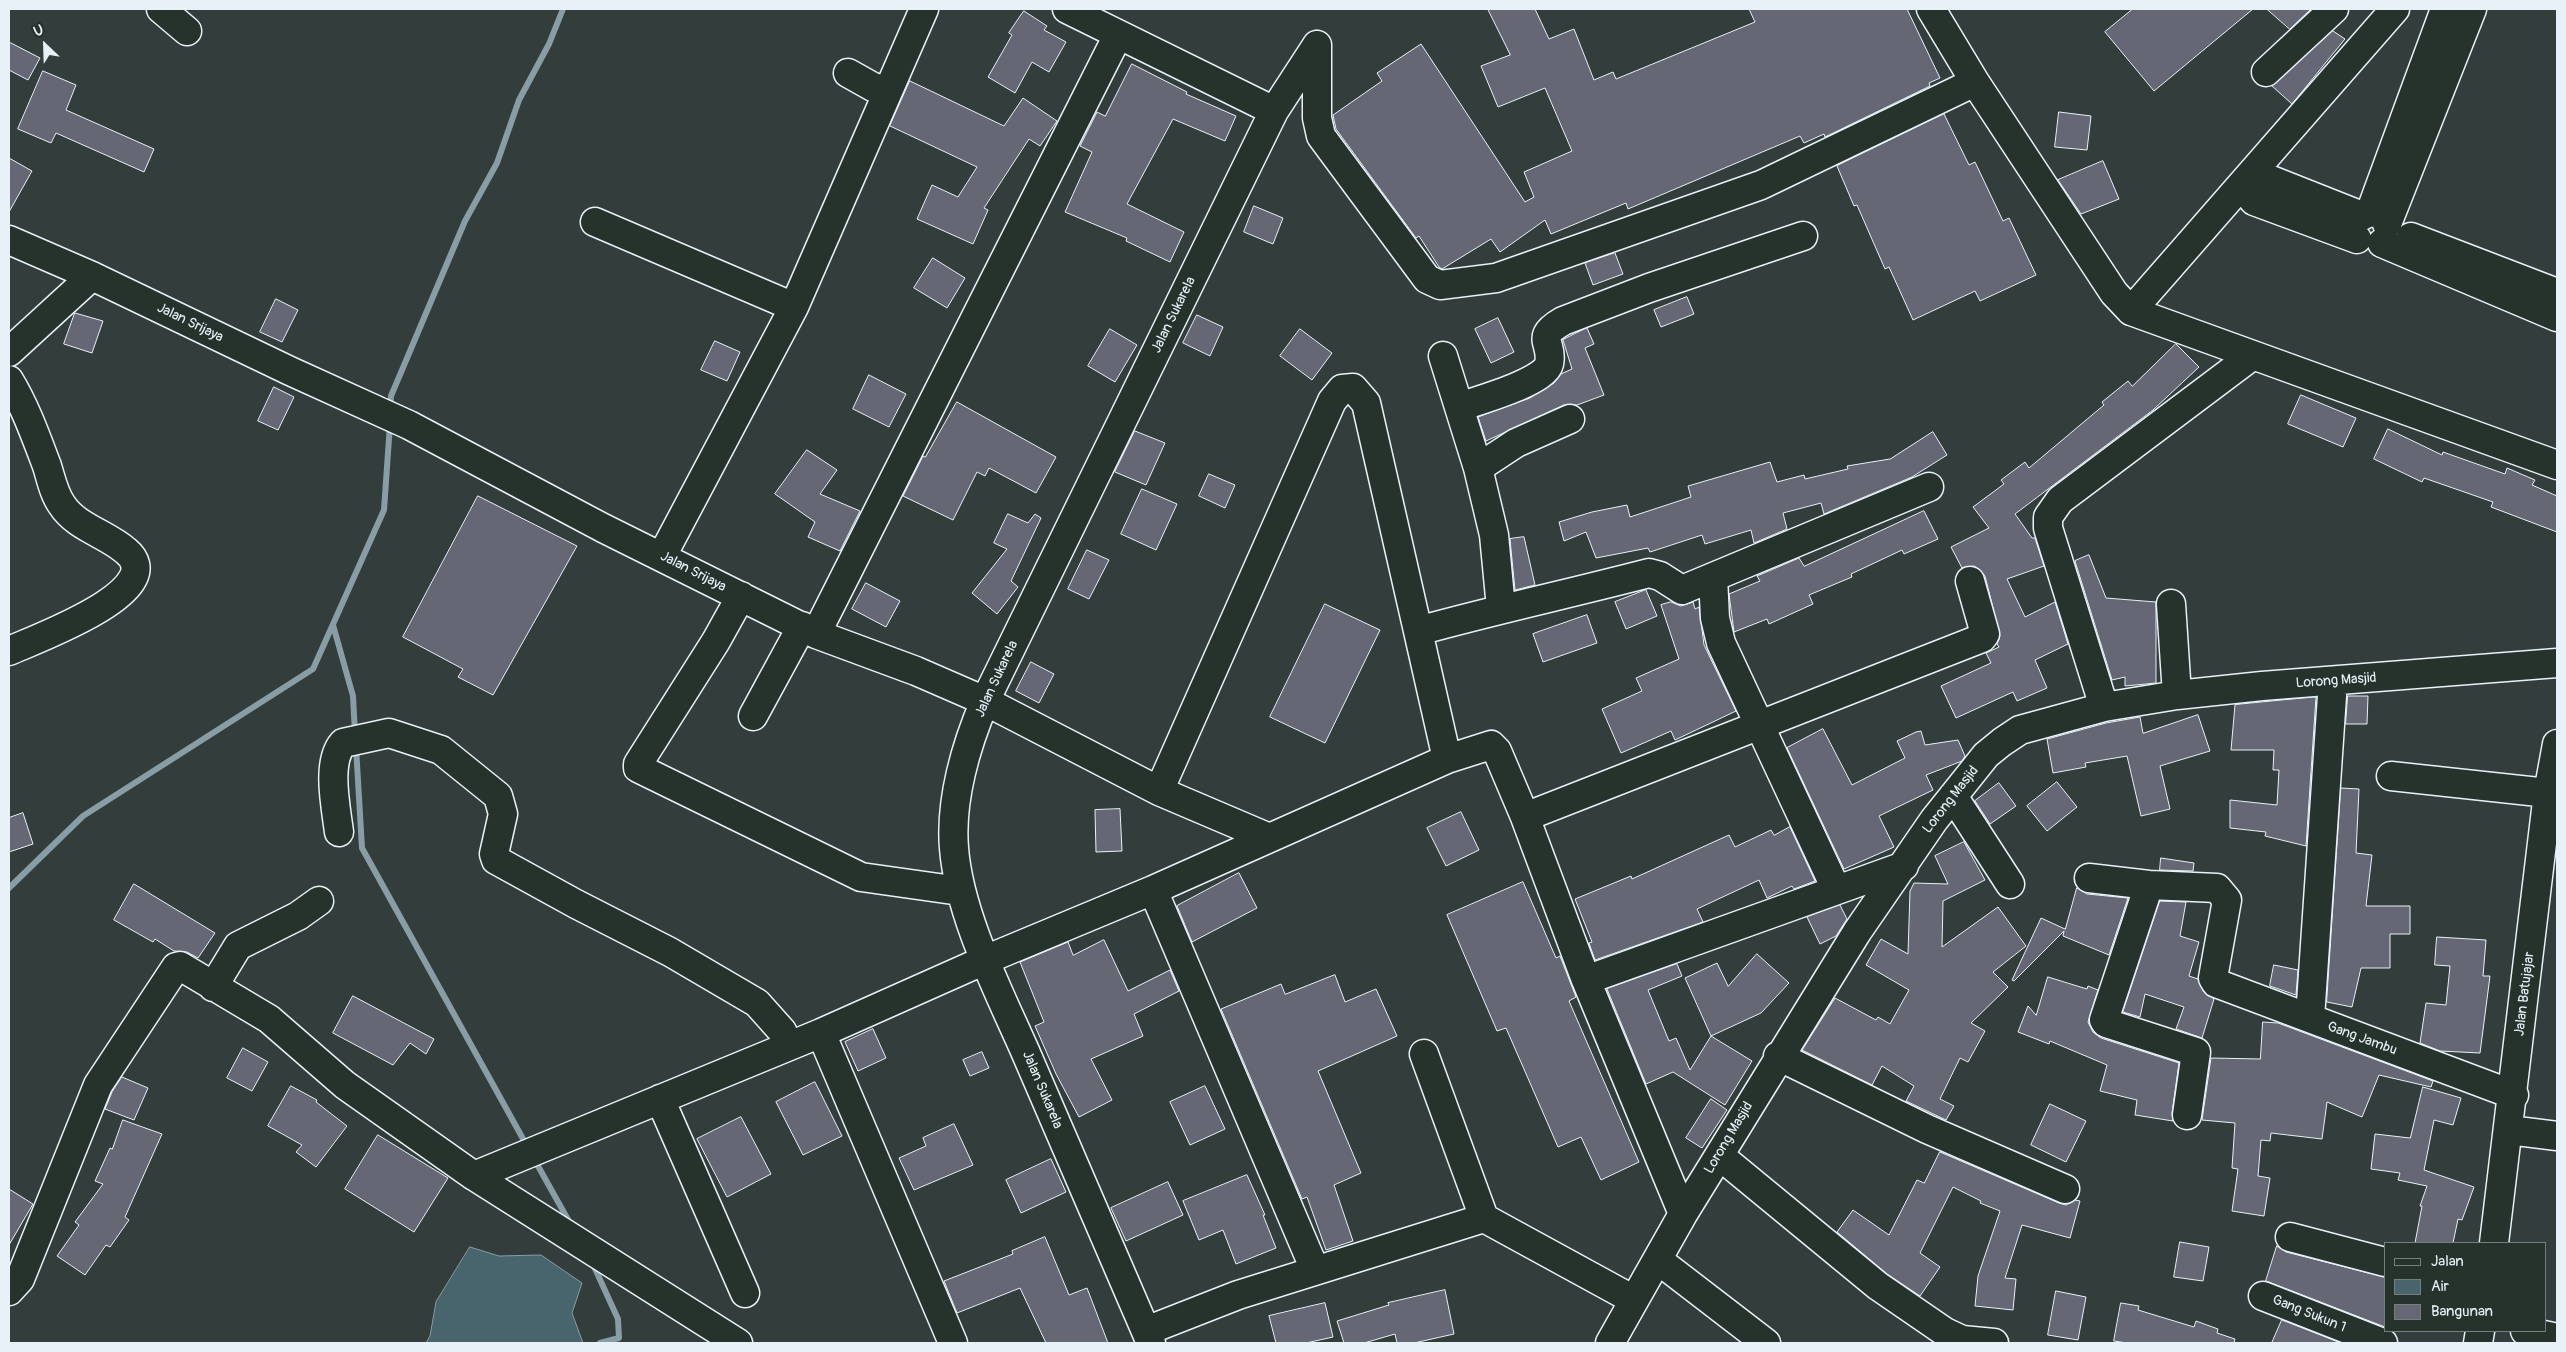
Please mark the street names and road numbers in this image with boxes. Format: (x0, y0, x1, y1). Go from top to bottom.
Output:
street label: Jalan Sukarela (1148, 274, 1200, 356)
street label: Jalan Srijaya (154, 300, 226, 346)
street label: Jalan Srijaya (657, 548, 729, 596)
street label: Jalan Sukarela (972, 638, 1022, 720)
street label: Lorong Masjid (2295, 670, 2377, 692)
street label: Lorong Masjid (1919, 763, 1983, 837)
street label: Jalan Batujajar (2511, 951, 2539, 1037)
street label: Gang Jambu (2325, 1019, 2399, 1059)
street label: Jalan Sukarela (1018, 1049, 1066, 1131)
street label: Lorong Masjid (1701, 1099, 1757, 1177)
street label: Gang Sukun 1 (2270, 1292, 2348, 1336)

